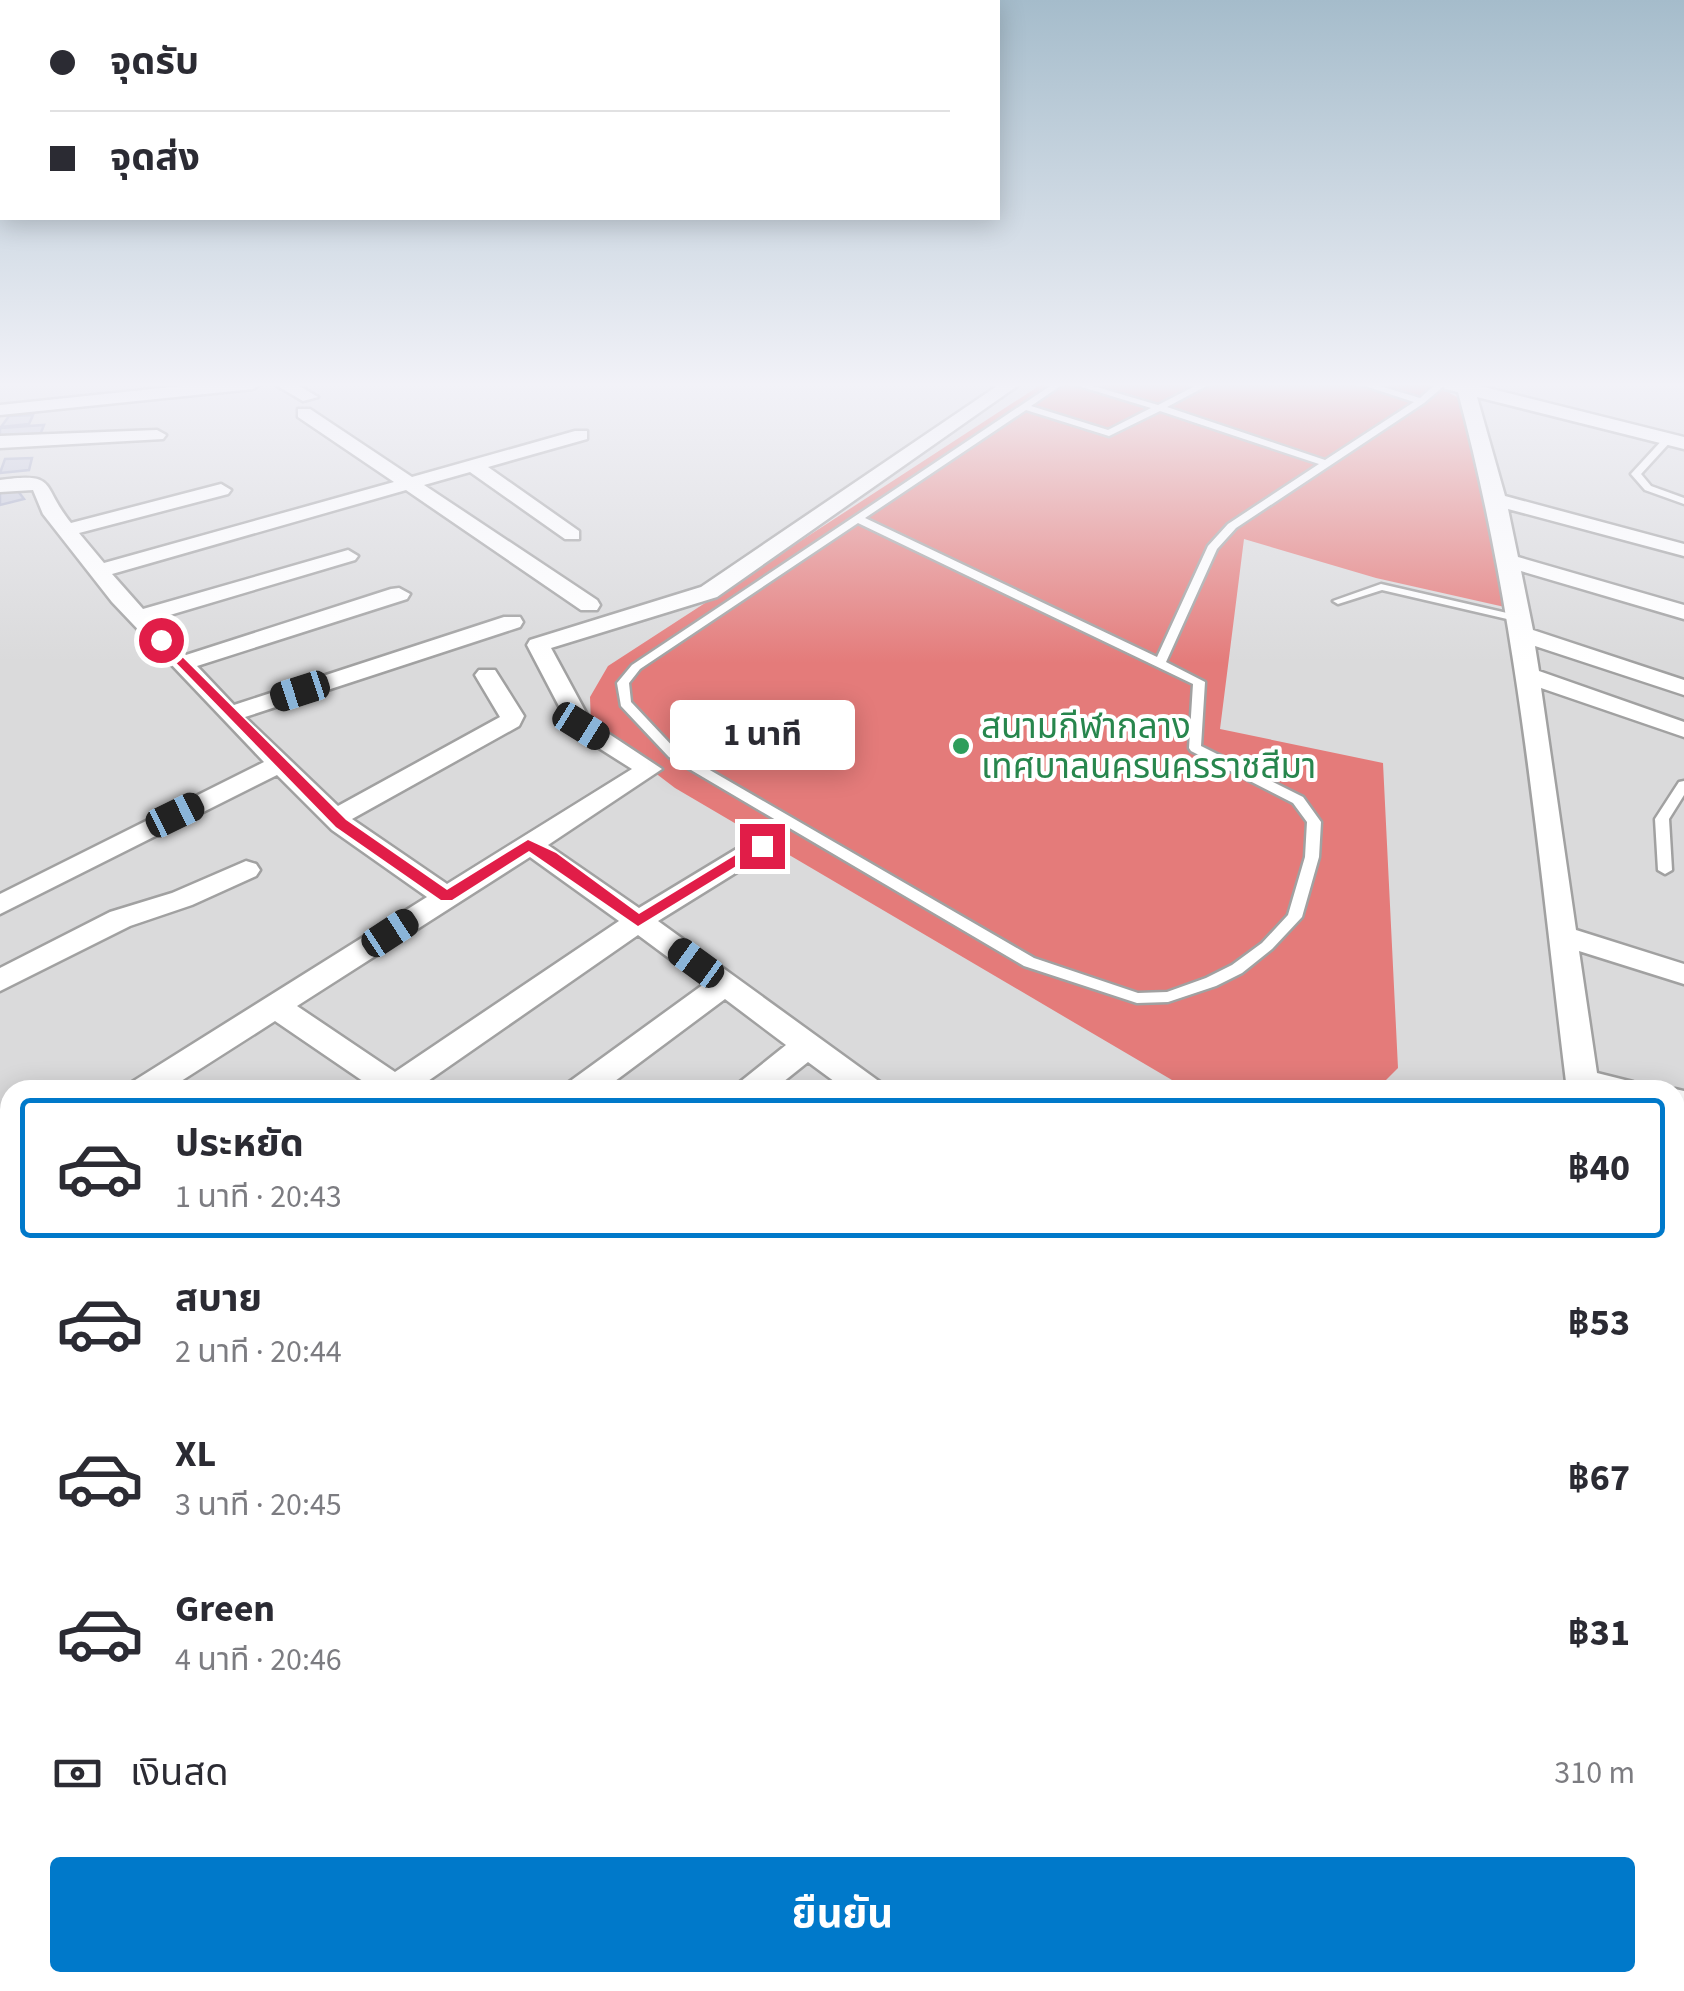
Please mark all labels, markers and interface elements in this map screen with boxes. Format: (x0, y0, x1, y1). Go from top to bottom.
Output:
text: จุดรับ (110, 35, 199, 89)
text: จุดส่ง (110, 131, 200, 185)
route start (139, 618, 184, 663)
car (267, 667, 333, 715)
car (548, 697, 614, 755)
callout: 1 นาที (670, 701, 854, 771)
place label: สนามกีฬากลาง เทศบาลนครนครราชสีมา (981, 702, 1316, 792)
text: 1 นาที (723, 712, 802, 758)
marker: สนามกีฬากลาง เทศบาลนครนครราชสีมา (950, 735, 972, 757)
car (141, 788, 209, 842)
route end (740, 824, 785, 869)
car (357, 904, 423, 962)
car (663, 933, 729, 993)
text: ประหยัด (175, 1117, 304, 1171)
icon: car (55, 1123, 145, 1213)
text: ฿40 (1568, 1141, 1630, 1195)
text: 1 นาที · 20:43 (175, 1174, 342, 1220)
text: สบาย (175, 1272, 262, 1326)
icon: car (55, 1278, 145, 1368)
text: ฿53 (1568, 1296, 1630, 1350)
text: 2 นาที · 20:44 (175, 1329, 342, 1375)
text: XL (175, 1427, 216, 1481)
icon: car (55, 1433, 145, 1523)
text: ฿67 (1568, 1451, 1630, 1505)
text: 3 นาที · 20:45 (175, 1482, 342, 1528)
text: Green (175, 1582, 275, 1636)
icon: car (55, 1588, 145, 1678)
text: ฿31 (1568, 1606, 1630, 1660)
text: 4 นาที · 20:46 (175, 1637, 342, 1683)
icon: cash (50, 1746, 105, 1801)
text: เงินสด (130, 1746, 229, 1800)
text: 310 m (1554, 1750, 1635, 1796)
button: ยืนยัน (50, 1857, 1635, 1972)

